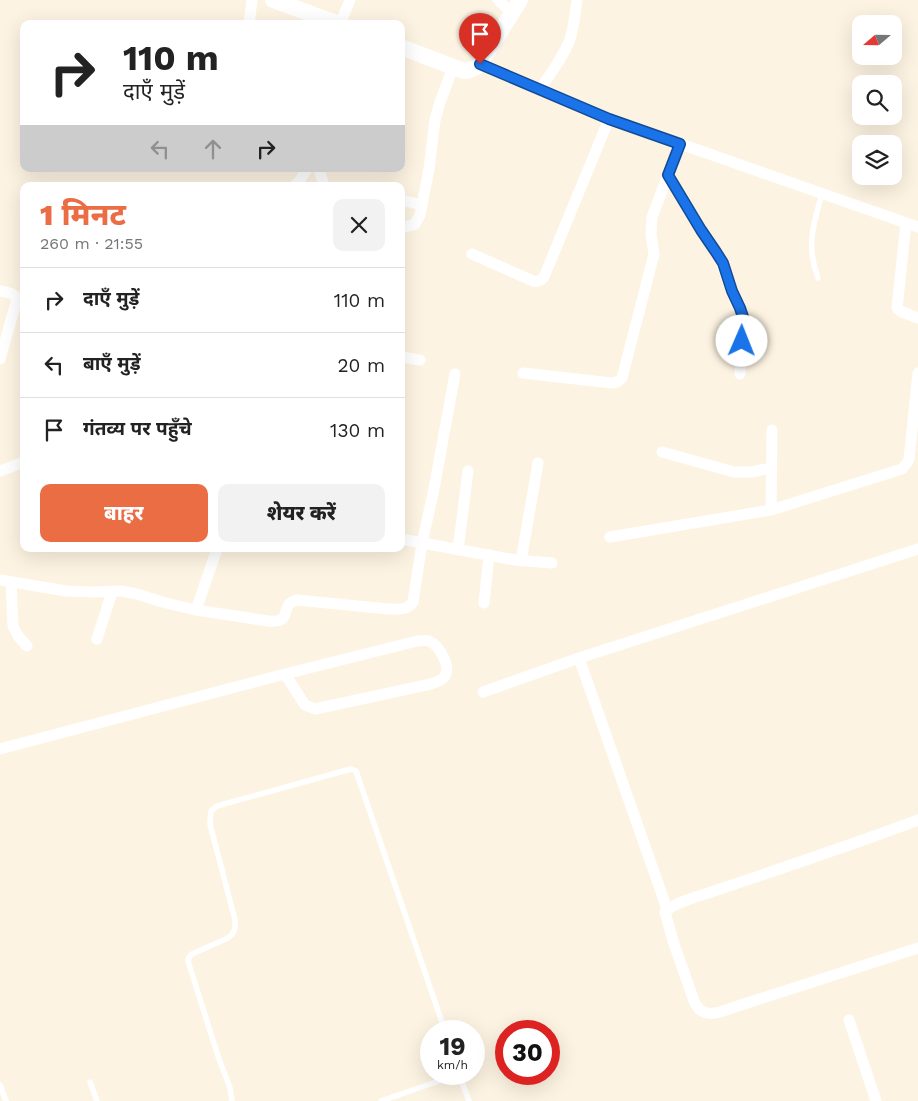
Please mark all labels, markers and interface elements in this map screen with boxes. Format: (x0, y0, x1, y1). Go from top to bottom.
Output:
pin (459, 13, 501, 64)
north arrow (852, 15, 902, 65)
map controls (852, 15, 902, 185)
icon: arrive (466, 20, 494, 48)
text: 110 m (123, 37, 219, 79)
icon: right (40, 40, 105, 105)
button: search (852, 75, 902, 125)
text: दाएँ मुड़ें (123, 79, 185, 104)
icon: left (146, 135, 174, 163)
icon: ahead (199, 135, 227, 163)
icon: right (252, 135, 280, 163)
button: layers (852, 135, 902, 185)
text: 1 मिनट (40, 197, 126, 232)
button: close (333, 199, 385, 251)
text: 260 m · 21:55 (40, 234, 143, 253)
icon: right (40, 286, 68, 314)
text: दाएँ मुड़ें (83, 287, 139, 310)
text: 110 m (334, 289, 385, 312)
position arrow (715, 314, 767, 366)
icon: left (40, 351, 68, 379)
text: बाएँ मुड़ें (83, 352, 141, 375)
text: 20 m (338, 354, 385, 377)
icon: arrive (40, 416, 68, 444)
text: गंतव्य पर पहुँचे (83, 417, 192, 440)
text: 130 m (330, 419, 385, 442)
button: बाहर (40, 484, 208, 542)
button: शेयर करें (218, 484, 385, 542)
speed limit sign: 30 (495, 1020, 560, 1085)
text: 19 (439, 1032, 466, 1061)
text: km/h (437, 1058, 468, 1072)

